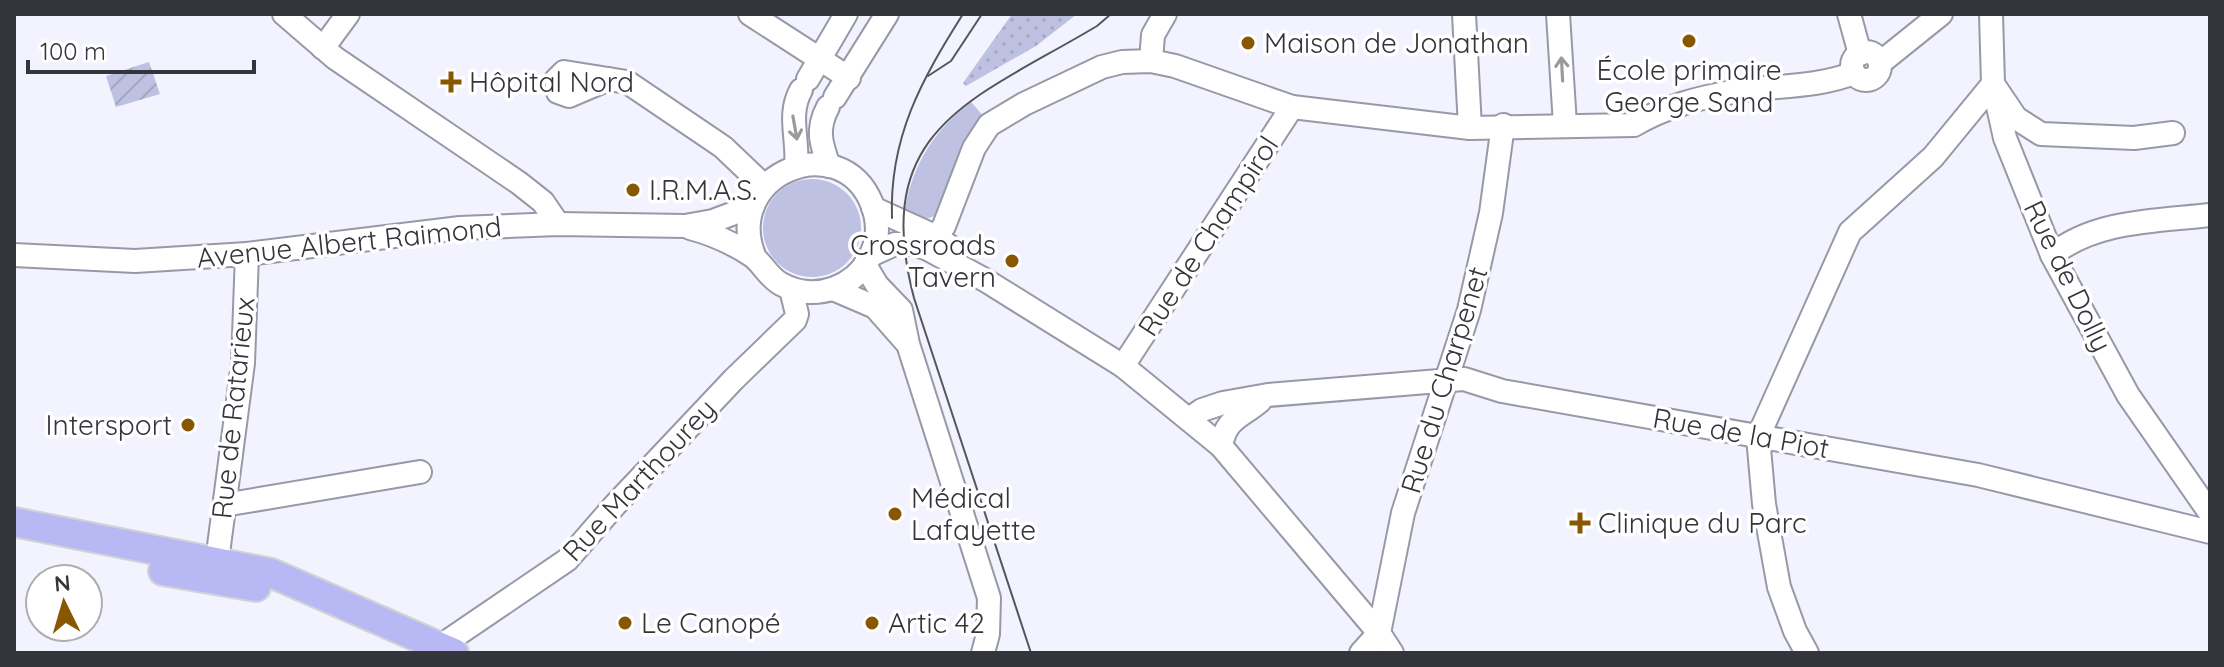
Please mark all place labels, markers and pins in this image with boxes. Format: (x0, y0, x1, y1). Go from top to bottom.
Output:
place label: Maison de Jonathan (1264, 25, 1529, 60)
marker: École primaire George Sand (1680, 32, 1698, 50)
marker: Maison de Jonathan (1239, 34, 1257, 52)
place label: École primaire George Sand (1596, 52, 1782, 119)
place label: Hôpital Nord (469, 64, 634, 99)
marker: Hôpital Nord (440, 71, 462, 93)
place label: I.R.M.A.S. (649, 172, 757, 207)
marker: I.R.M.A.S. (624, 181, 642, 199)
place label: Crossroads Tavern (850, 227, 996, 294)
marker: Crossroads Tavern (1003, 252, 1021, 270)
place label: Intersport (46, 407, 172, 442)
marker: Intersport (179, 416, 197, 434)
place label: Médical Lafayette (911, 480, 1036, 547)
marker: Médical Lafayette (886, 505, 904, 523)
place label: Clinique du Parc (1598, 505, 1806, 540)
marker: Clinique du Parc (1569, 512, 1591, 534)
place label: Le Canopé (641, 605, 781, 640)
place label: Artic 42 (888, 605, 985, 640)
marker: Le Canopé (616, 614, 634, 632)
marker: Artic 42 (863, 614, 881, 632)

